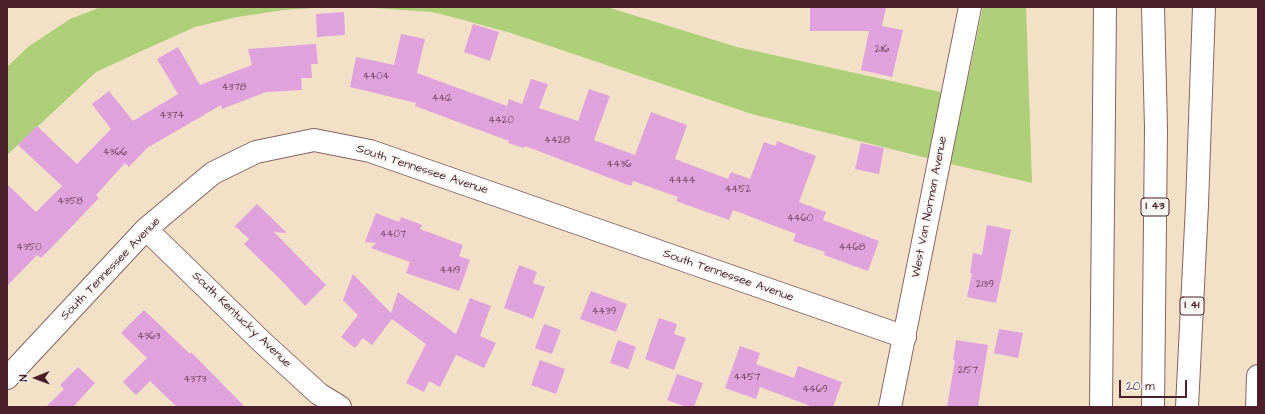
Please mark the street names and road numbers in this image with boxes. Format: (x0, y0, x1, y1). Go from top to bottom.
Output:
street label: West Van Norman Avenue (909, 135, 951, 279)
street label: South Tennessee Avenue (354, 142, 490, 198)
road number: I 43 (1141, 198, 1169, 216)
street label: South Tennessee Avenue (58, 215, 164, 323)
street label: South Tennessee Avenue (661, 247, 795, 305)
street label: South Kentucky Avenue (188, 269, 294, 371)
road number: I 41 (1180, 297, 1204, 315)

